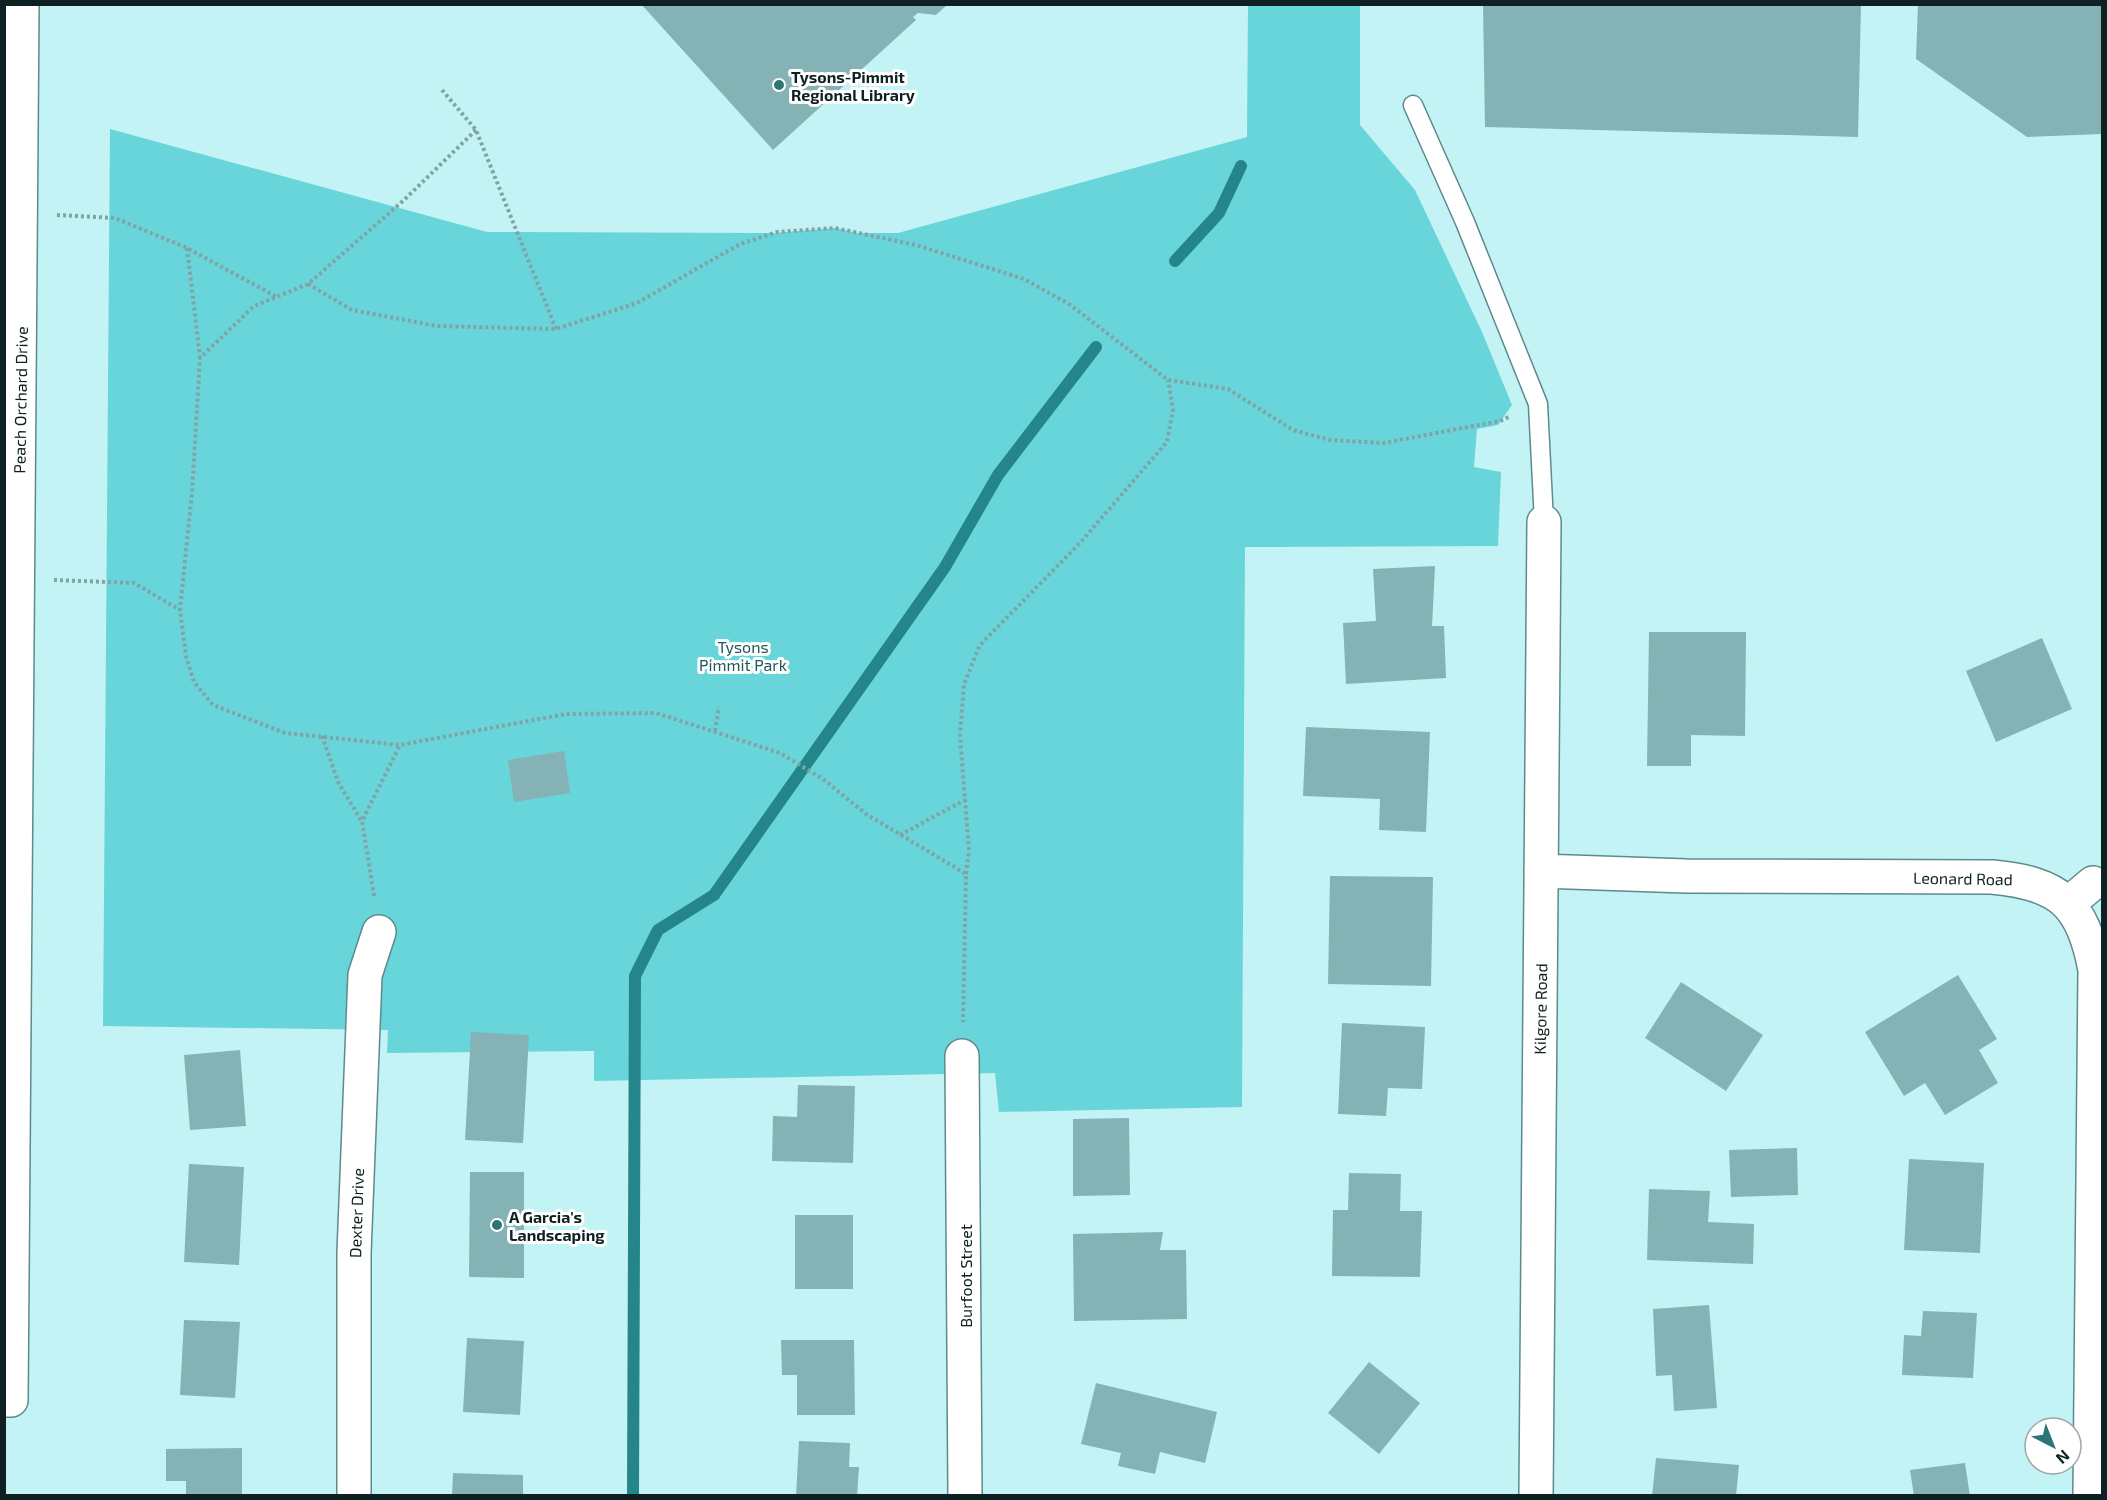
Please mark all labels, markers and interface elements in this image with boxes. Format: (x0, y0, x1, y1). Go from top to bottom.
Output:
place label: Tysons-Pimmit Regional Library (791, 67, 915, 105)
marker: Tysons-Pimmit Regional Library (772, 78, 786, 92)
street label: Peach Orchard Drive (9, 326, 31, 474)
park label: Tysons Pimmit Park (699, 637, 787, 674)
street label: Leonard Road (1913, 868, 2013, 888)
street label: Kilgore Road (1530, 963, 1550, 1055)
street label: Dexter Drive (345, 1168, 367, 1258)
place label: A Garcia's Landscaping (509, 1207, 605, 1244)
marker: A Garcia's Landscaping (490, 1218, 504, 1232)
street label: Burfoot Street (956, 1224, 975, 1328)
north arrow (2023, 1416, 2083, 1476)
text: N (2053, 1447, 2074, 1468)

